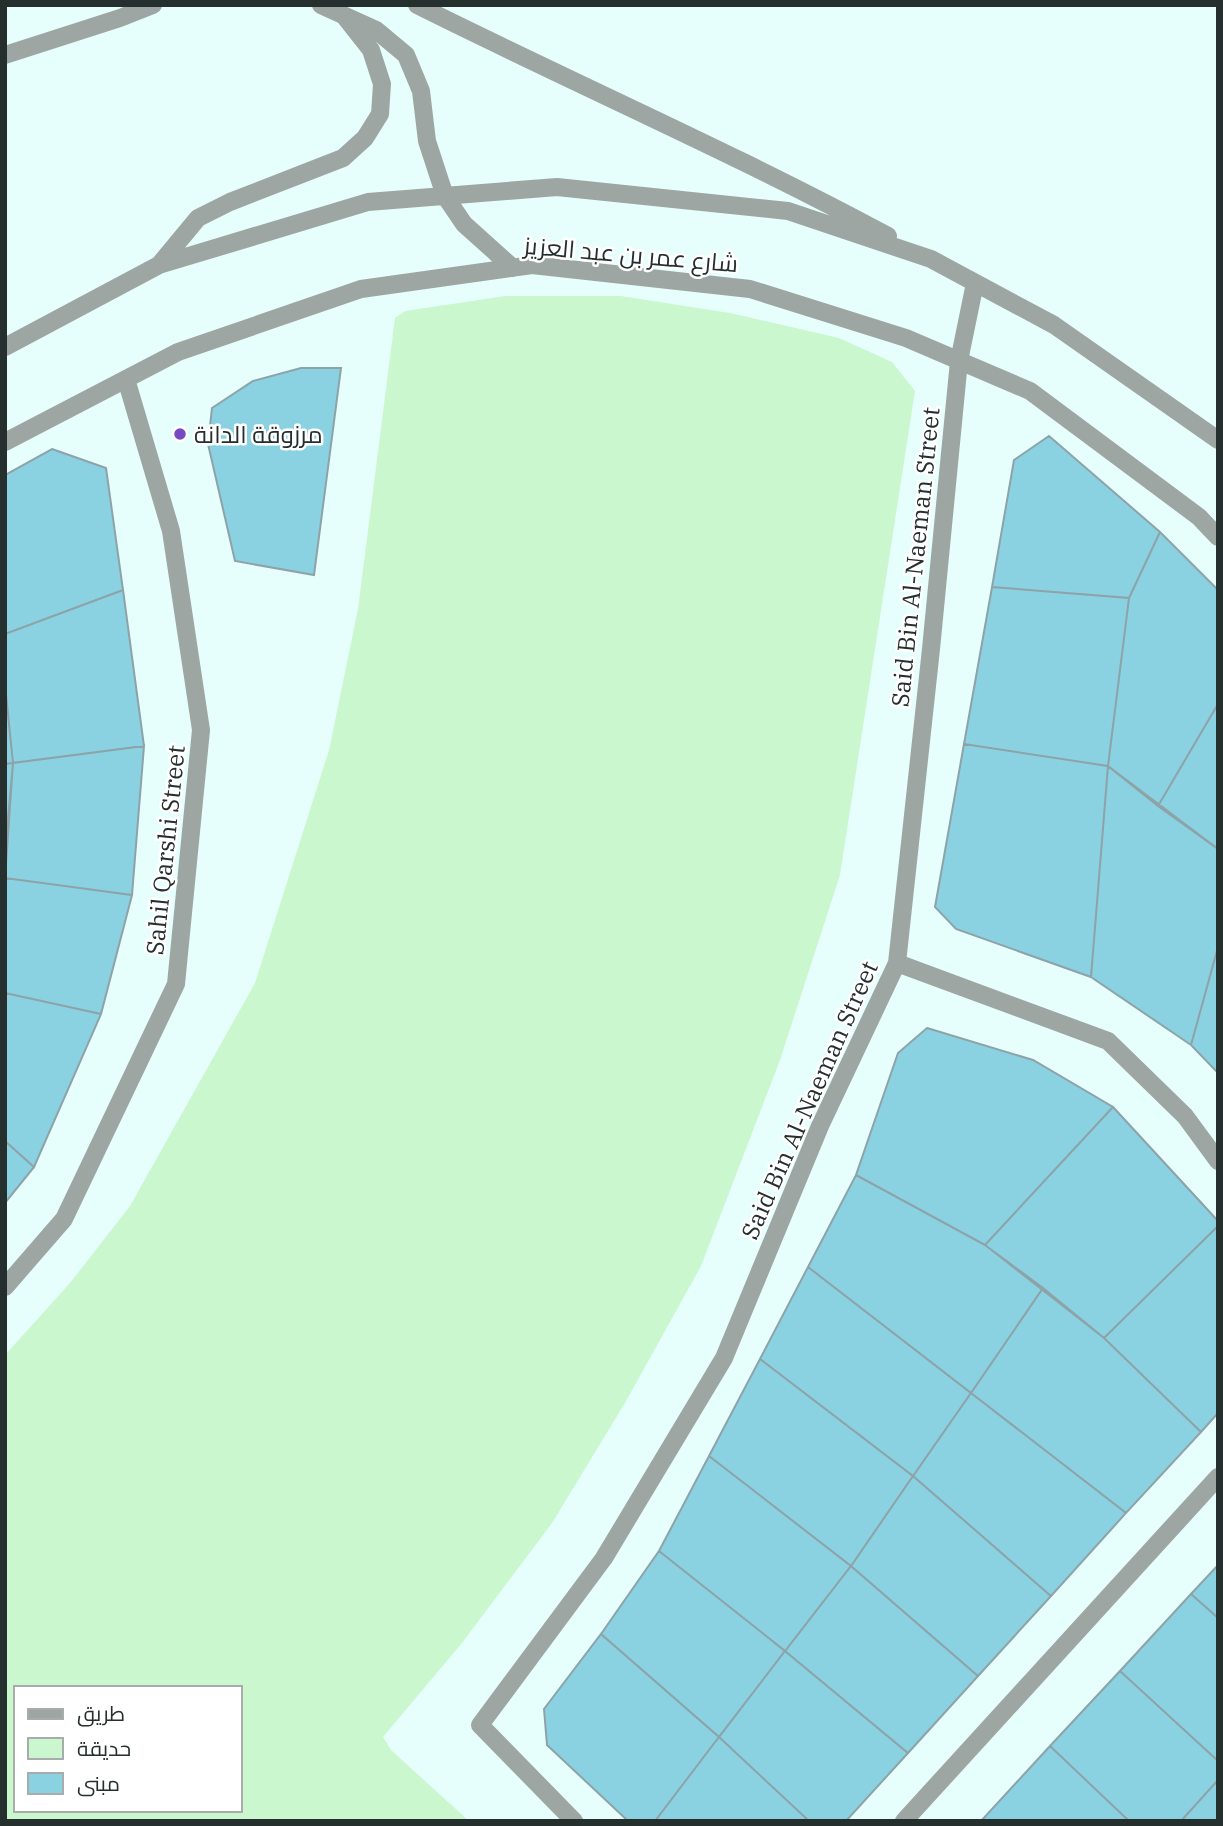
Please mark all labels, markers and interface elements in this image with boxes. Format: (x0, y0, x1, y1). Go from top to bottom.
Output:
street label: شارع عمر بن عبد العزيز (521, 229, 739, 280)
street label: Said Bin Al-Naeman Street (883, 406, 947, 708)
place label: مرزوقة الدانة (194, 418, 323, 450)
marker: مرزوقة الدانة (172, 426, 188, 442)
street label: Sahil Qarshi Street (138, 744, 192, 956)
street label: Said Bin Al-Naeman Street (733, 956, 885, 1244)
legend (14, 1686, 242, 1812)
text: طريق (77, 1699, 125, 1727)
text: حديقة (77, 1734, 131, 1762)
text: مبنى (77, 1769, 120, 1797)

